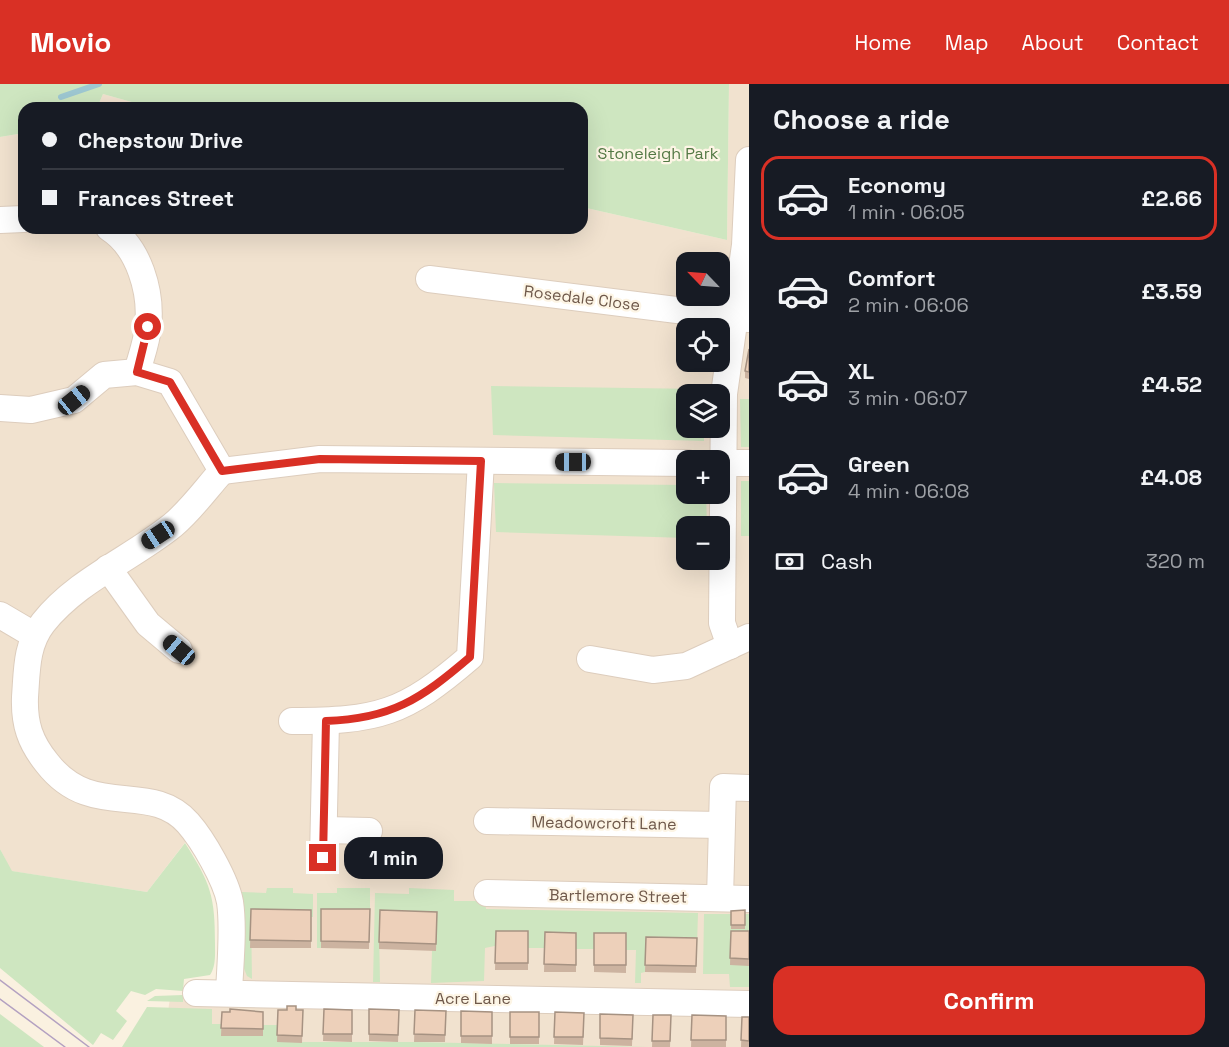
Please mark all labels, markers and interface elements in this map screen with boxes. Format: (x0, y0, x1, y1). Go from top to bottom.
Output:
text: Movio (30, 24, 111, 60)
text: Home (854, 29, 912, 56)
text: Map (945, 29, 989, 56)
text: About (1022, 29, 1084, 56)
text: Contact (1117, 29, 1199, 56)
text: Choose a ride (773, 102, 950, 137)
text: Chepstow Drive (78, 126, 243, 154)
park label: Stoneleigh Park (598, 143, 719, 164)
icon: car (776, 171, 830, 225)
text: Economy (848, 171, 946, 199)
text: Frances Street (78, 184, 234, 212)
text: £2.66 (1141, 184, 1202, 212)
text: 1 min · 06:05 (848, 199, 965, 225)
north arrow (676, 252, 730, 306)
map controls (676, 252, 730, 570)
icon: car (776, 264, 830, 318)
text: Comfort (848, 264, 936, 292)
text: £3.59 (1141, 277, 1202, 305)
street label: Rosedale Close (523, 280, 641, 316)
text: 2 min · 06:06 (848, 292, 969, 318)
route start (134, 313, 161, 340)
button: locate (676, 318, 730, 372)
icon: car (776, 357, 830, 411)
text: XL (848, 357, 874, 385)
text: £4.52 (1141, 370, 1202, 398)
car (54, 382, 94, 418)
button: layers (676, 384, 730, 438)
text: 3 min · 06:07 (848, 385, 967, 411)
button: + (676, 450, 730, 504)
icon: car (776, 450, 830, 504)
text: Green (848, 450, 910, 478)
car (555, 453, 591, 471)
text: £4.08 (1140, 463, 1202, 491)
text: 4 min · 06:08 (848, 478, 969, 504)
button: − (676, 516, 730, 570)
car (138, 518, 178, 552)
icon: cash (773, 545, 806, 578)
text: Cash (821, 547, 873, 575)
text: 320 m (1146, 548, 1205, 574)
car (159, 632, 199, 668)
street label: Meadowcroft Lane (531, 811, 677, 835)
callout: 1 min (344, 837, 443, 879)
route end (309, 844, 336, 871)
text: 1 min (369, 845, 418, 871)
street label: Bartlemore Street (549, 884, 687, 908)
button: Confirm (773, 966, 1205, 1035)
street label: Acre Lane (435, 988, 511, 1009)

